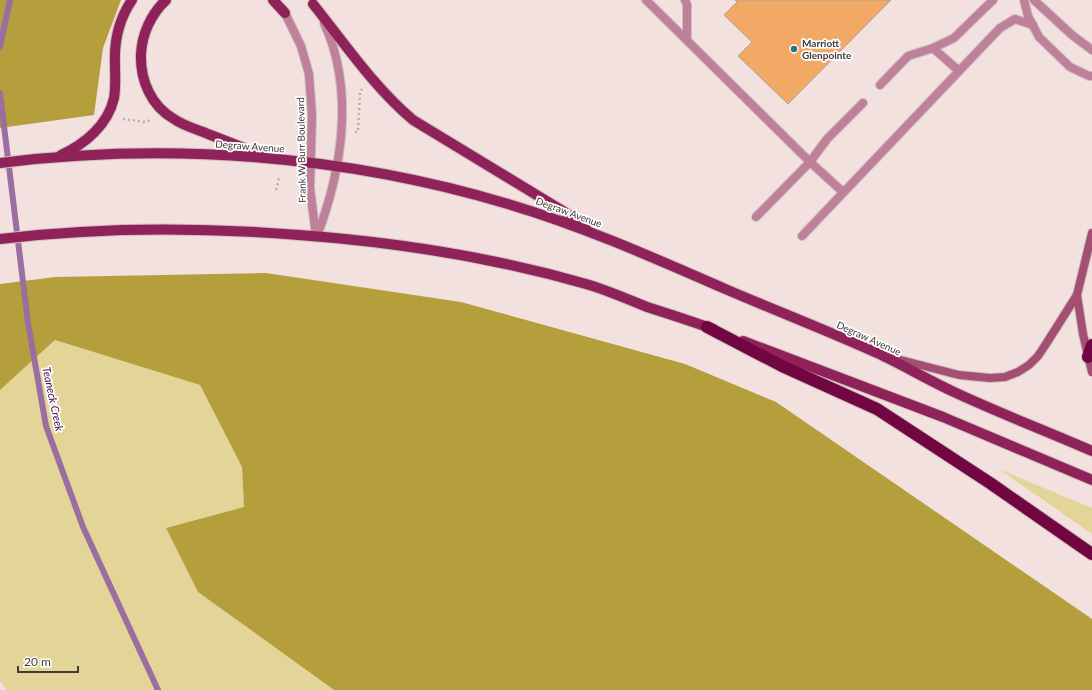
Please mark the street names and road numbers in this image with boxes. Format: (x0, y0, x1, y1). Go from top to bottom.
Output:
street label: Frank W Burr Boulevard (294, 97, 308, 203)
street label: Degraw Avenue (215, 138, 285, 154)
street label: Degraw Avenue (534, 194, 604, 230)
street label: Degraw Avenue (835, 318, 903, 358)

